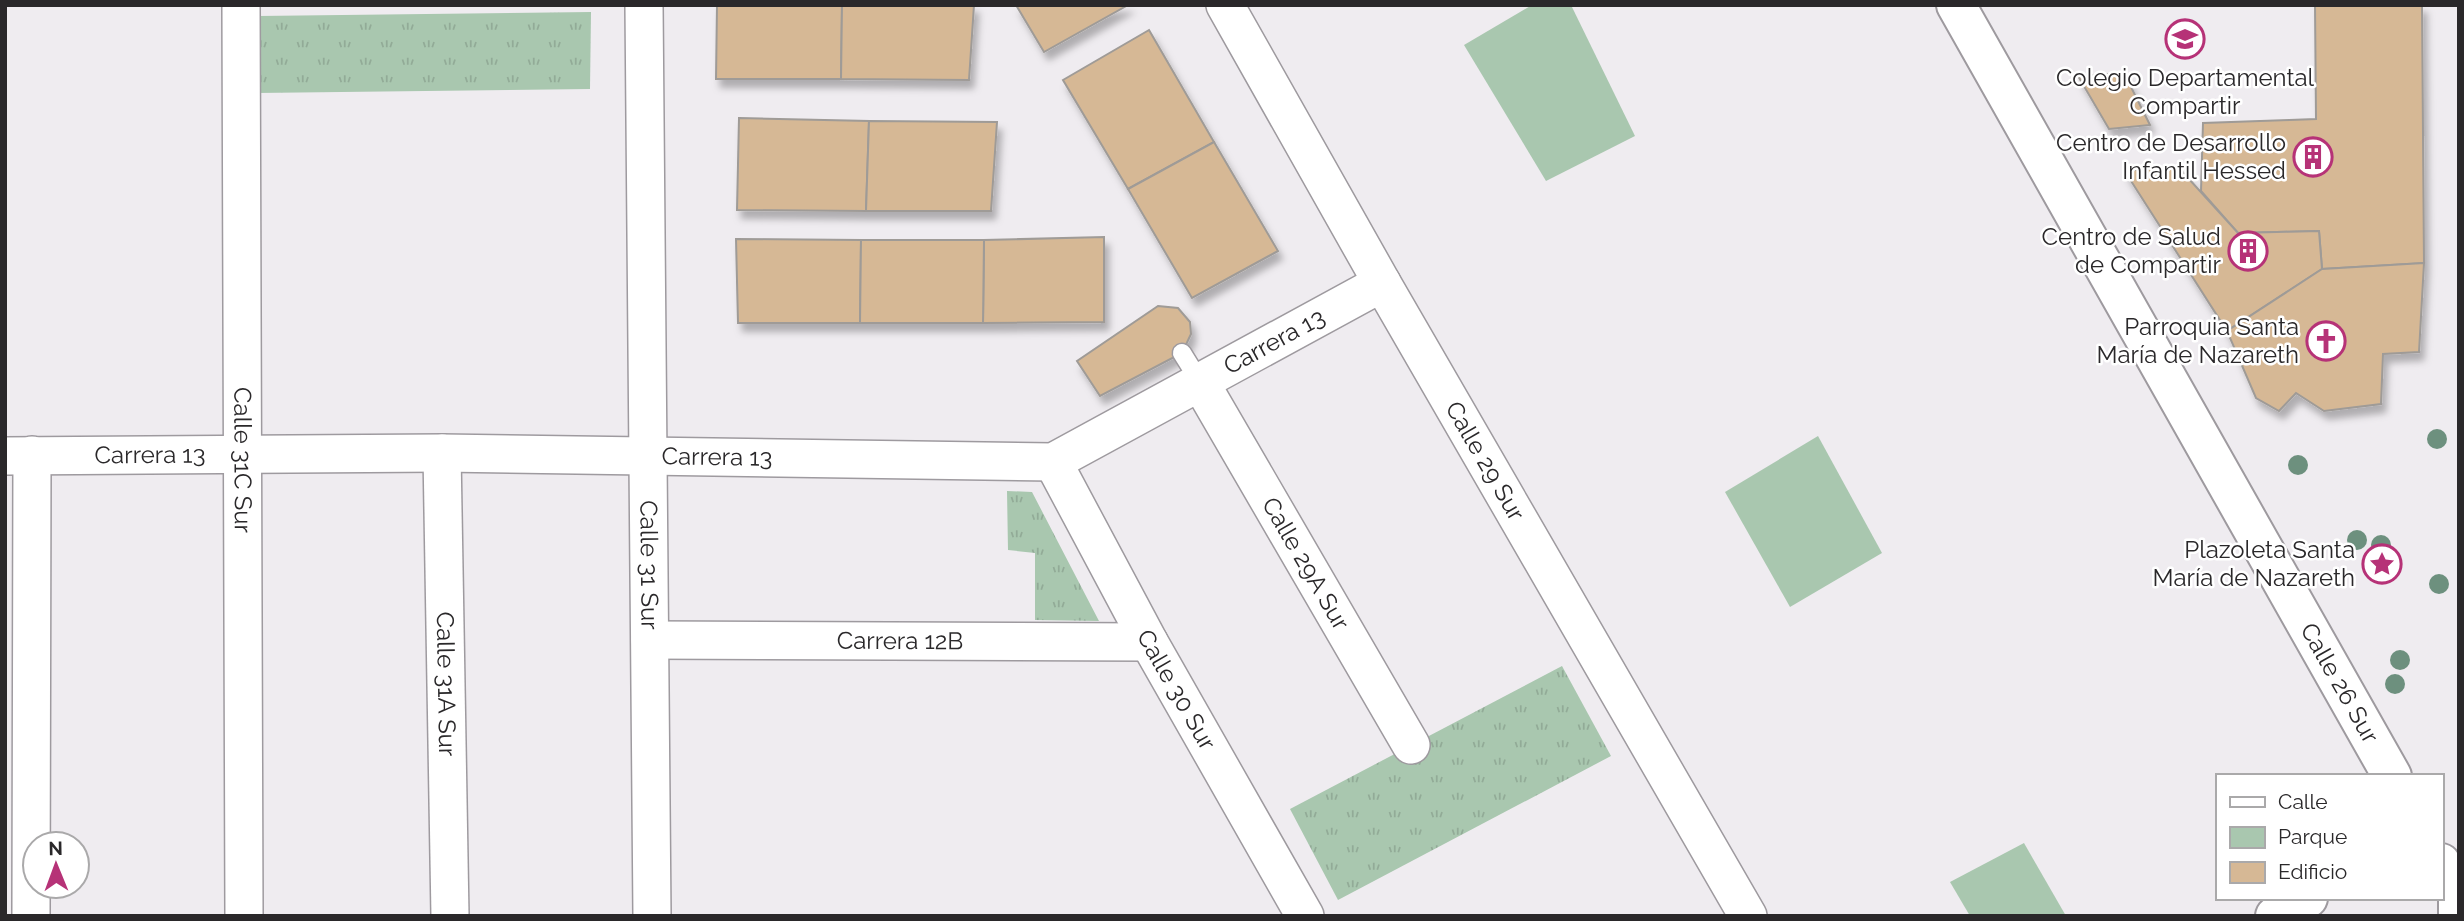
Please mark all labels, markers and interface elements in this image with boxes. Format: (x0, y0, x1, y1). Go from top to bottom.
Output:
school or university icon: Colegio Departamental Compartir (2164, 18, 2206, 60)
place label: Colegio Departamental Compartir (2056, 63, 2315, 120)
place label: Centro de Desarrollo Infantil Hessed (2056, 128, 2286, 185)
building icon: Centro de Desarrollo Infantil Hessed (2292, 136, 2334, 178)
place label: Centro de Salud de Compartir (2042, 222, 2222, 279)
building icon: Centro de Salud de Compartir (2227, 230, 2269, 272)
street label: Carrera 13 (1218, 302, 1330, 380)
place label: Parroquia Santa María de Nazareth (2097, 312, 2299, 369)
church icon: Parroquia Santa María de Nazareth (2305, 320, 2347, 362)
street label: Calle 31C Sur (228, 387, 258, 534)
street label: Calle 29 Sur (1440, 396, 1531, 526)
street label: Carrera 13 (94, 440, 206, 469)
street label: Carrera 13 (661, 441, 773, 472)
street label: Calle 29A Sur (1256, 492, 1356, 635)
street label: Calle 31 Sur (634, 500, 664, 630)
place label: Plazoleta Santa María de Nazareth (2153, 535, 2355, 592)
place icon: Plazoleta Santa María de Nazareth (2361, 543, 2403, 585)
street label: Calle 31A Sur (431, 611, 462, 757)
street label: Calle 26 Sur (2294, 618, 2386, 748)
street label: Calle 30 Sur (1131, 624, 1223, 755)
street label: Carrera 12B (837, 626, 963, 655)
legend (2216, 774, 2443, 900)
text: Calle (2278, 789, 2328, 814)
text: Parque (2278, 824, 2347, 849)
north arrow (21, 830, 91, 900)
text: N (48, 837, 63, 859)
text: Edificio (2278, 859, 2347, 884)

